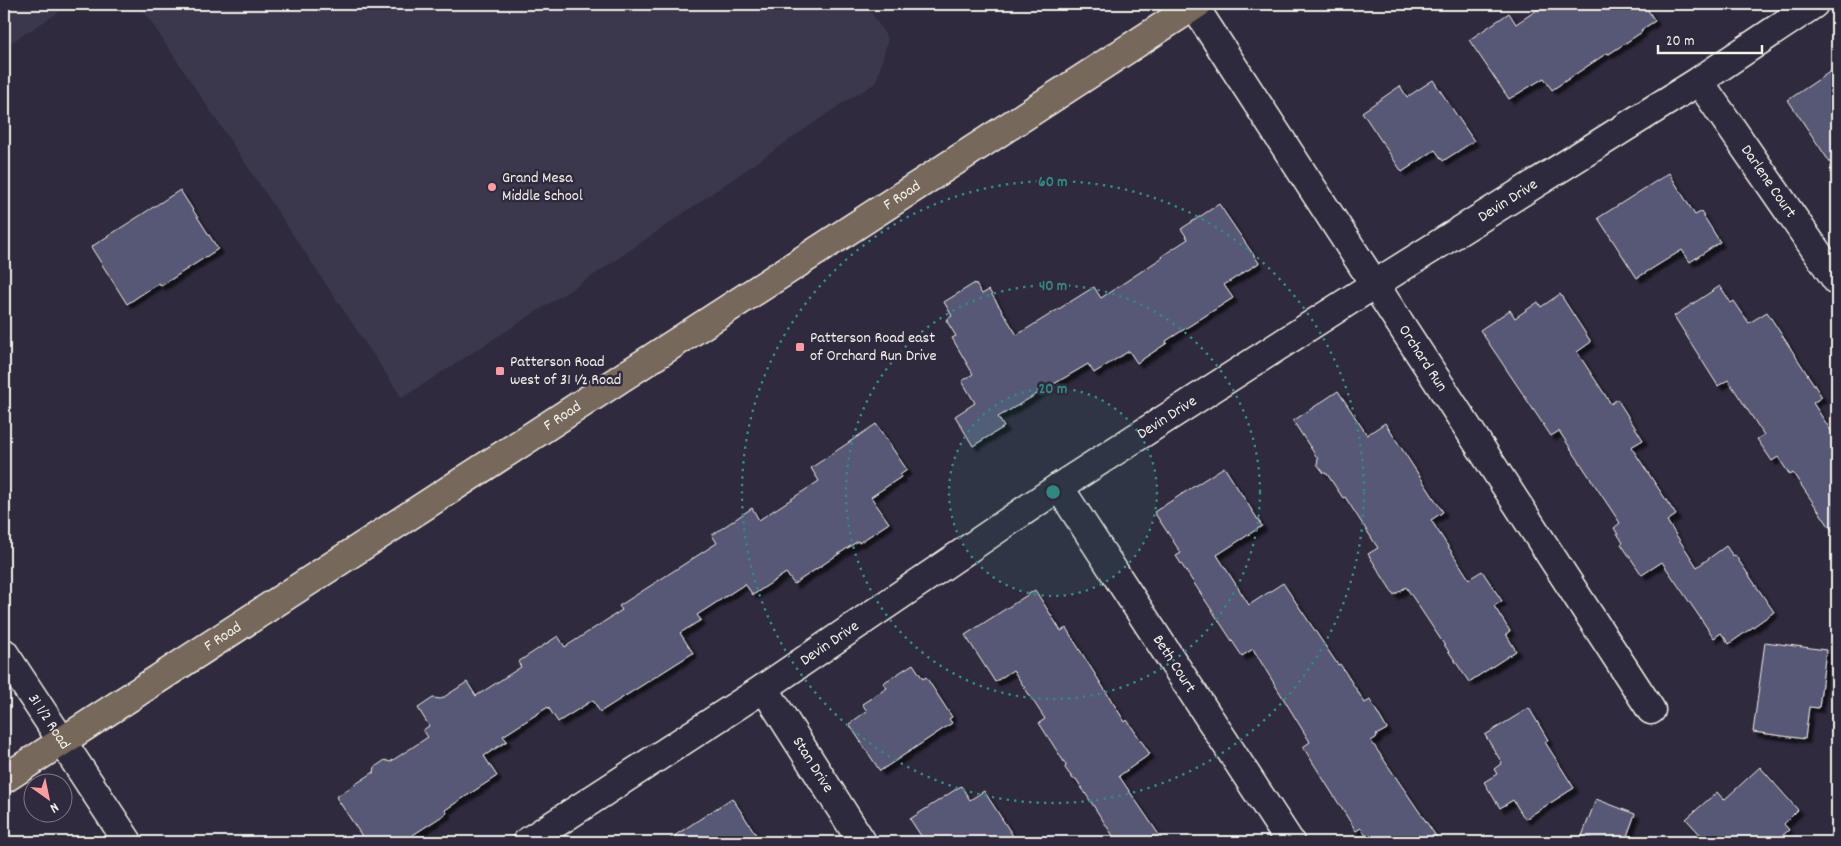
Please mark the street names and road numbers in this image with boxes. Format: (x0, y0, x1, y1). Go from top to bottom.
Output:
street label: Darlene Court (1735, 140, 1802, 223)
street label: Devin Drive (1473, 173, 1542, 228)
street label: F Road (879, 175, 925, 216)
street label: Orchard Run (1392, 320, 1453, 396)
street label: Devin Drive (1133, 390, 1201, 445)
street label: F Road (539, 395, 586, 437)
street label: Devin Drive (795, 615, 864, 672)
street label: F Road (200, 616, 246, 658)
street label: Beth Court (1147, 630, 1202, 698)
street label: 31 1/2 Road (22, 689, 76, 754)
street label: Stan Drive (786, 732, 839, 797)

